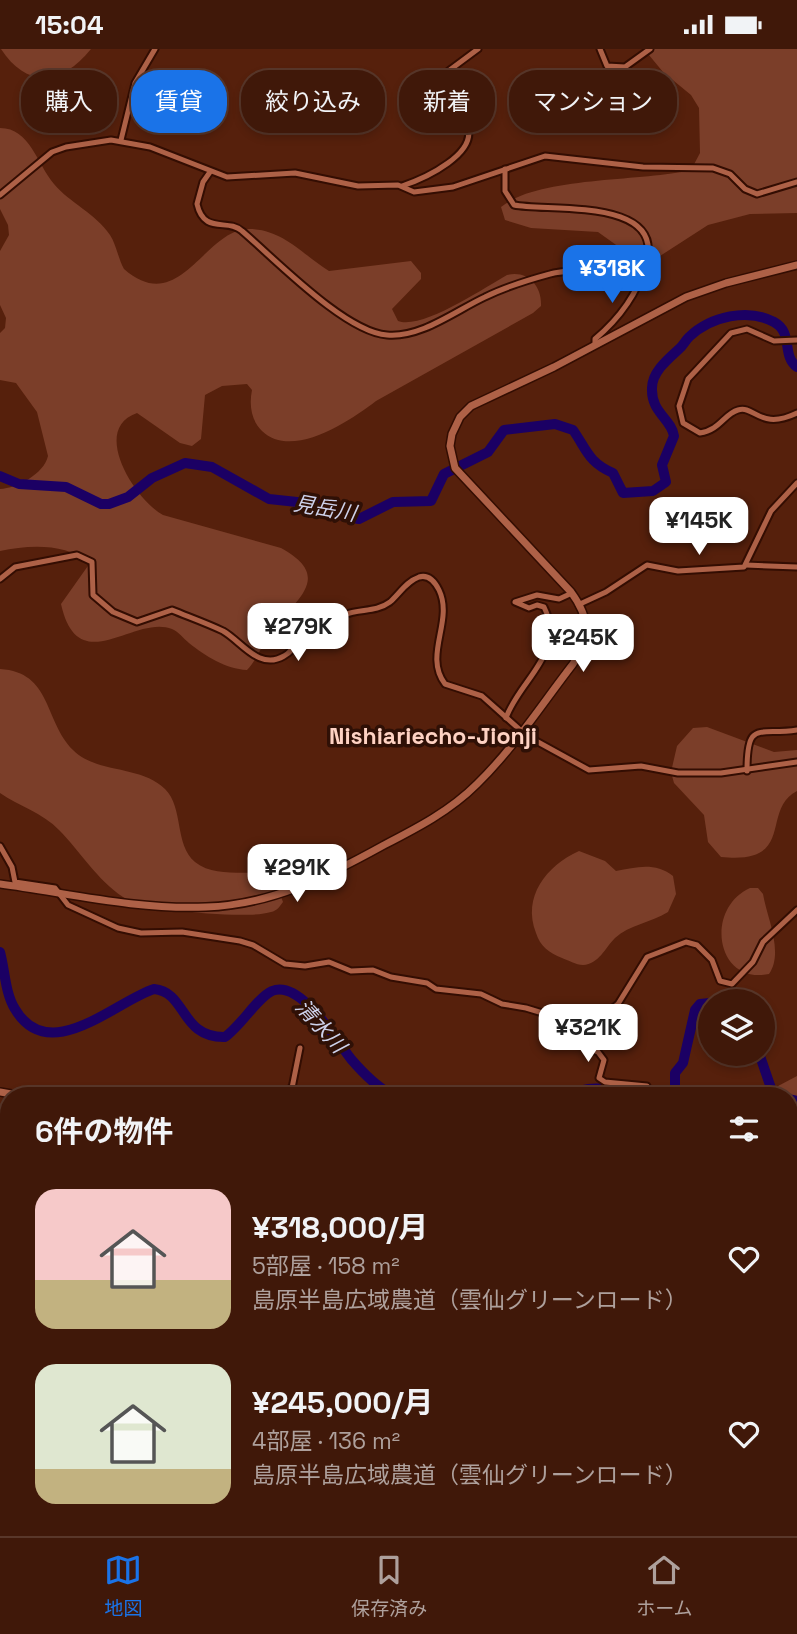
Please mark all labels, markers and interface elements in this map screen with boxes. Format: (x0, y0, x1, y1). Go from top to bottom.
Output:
text: 15:04 (35, 8, 103, 42)
chip: 購入 (21, 70, 117, 133)
chip: 賃貸 (131, 70, 227, 133)
chip: 絞り込み (241, 70, 385, 133)
chip: 新着 (399, 70, 495, 133)
chip: マンション (509, 70, 677, 133)
pin: ¥318K (563, 245, 661, 305)
text: ¥318K (579, 253, 645, 283)
water label: 見岳川 (292, 489, 360, 527)
pin: ¥145K (650, 497, 748, 557)
text: ¥145K (665, 505, 733, 535)
pin: ¥279K (249, 603, 347, 663)
text: ¥279K (263, 611, 333, 641)
pin: ¥245K (534, 615, 632, 674)
text: ¥245K (548, 622, 618, 652)
district label: Nishiariecho-Jionji (329, 721, 537, 751)
pin: ¥291K (248, 845, 346, 904)
text: ¥291K (264, 852, 330, 882)
map controls (698, 989, 775, 1066)
button: layers (698, 989, 775, 1066)
water label: 清水川 (290, 994, 353, 1060)
pin: ¥321K (539, 1005, 637, 1064)
text: ¥321K (555, 1012, 621, 1042)
icon: filters (725, 1110, 763, 1148)
text: 6件の物件 (35, 1112, 174, 1151)
text: ¥318,000/月 (252, 1208, 428, 1247)
icon: home (91, 1217, 175, 1301)
icon: heart (725, 1240, 763, 1278)
text: 5部屋 · 158 m² (252, 1251, 400, 1281)
text: 島原半島広域農道（雲仙グリーンロード） (252, 1285, 688, 1315)
text: ¥245,000/月 (252, 1383, 433, 1422)
icon: home (91, 1392, 175, 1476)
icon: heart (725, 1415, 763, 1453)
text: 4部屋 · 136 m² (252, 1426, 400, 1456)
text: 島原半島広域農道（雲仙グリーンロード） (252, 1460, 688, 1490)
tab: 地図 (104, 1551, 142, 1621)
tab: 保存済み (351, 1551, 427, 1621)
tab: ホーム (636, 1551, 693, 1621)

